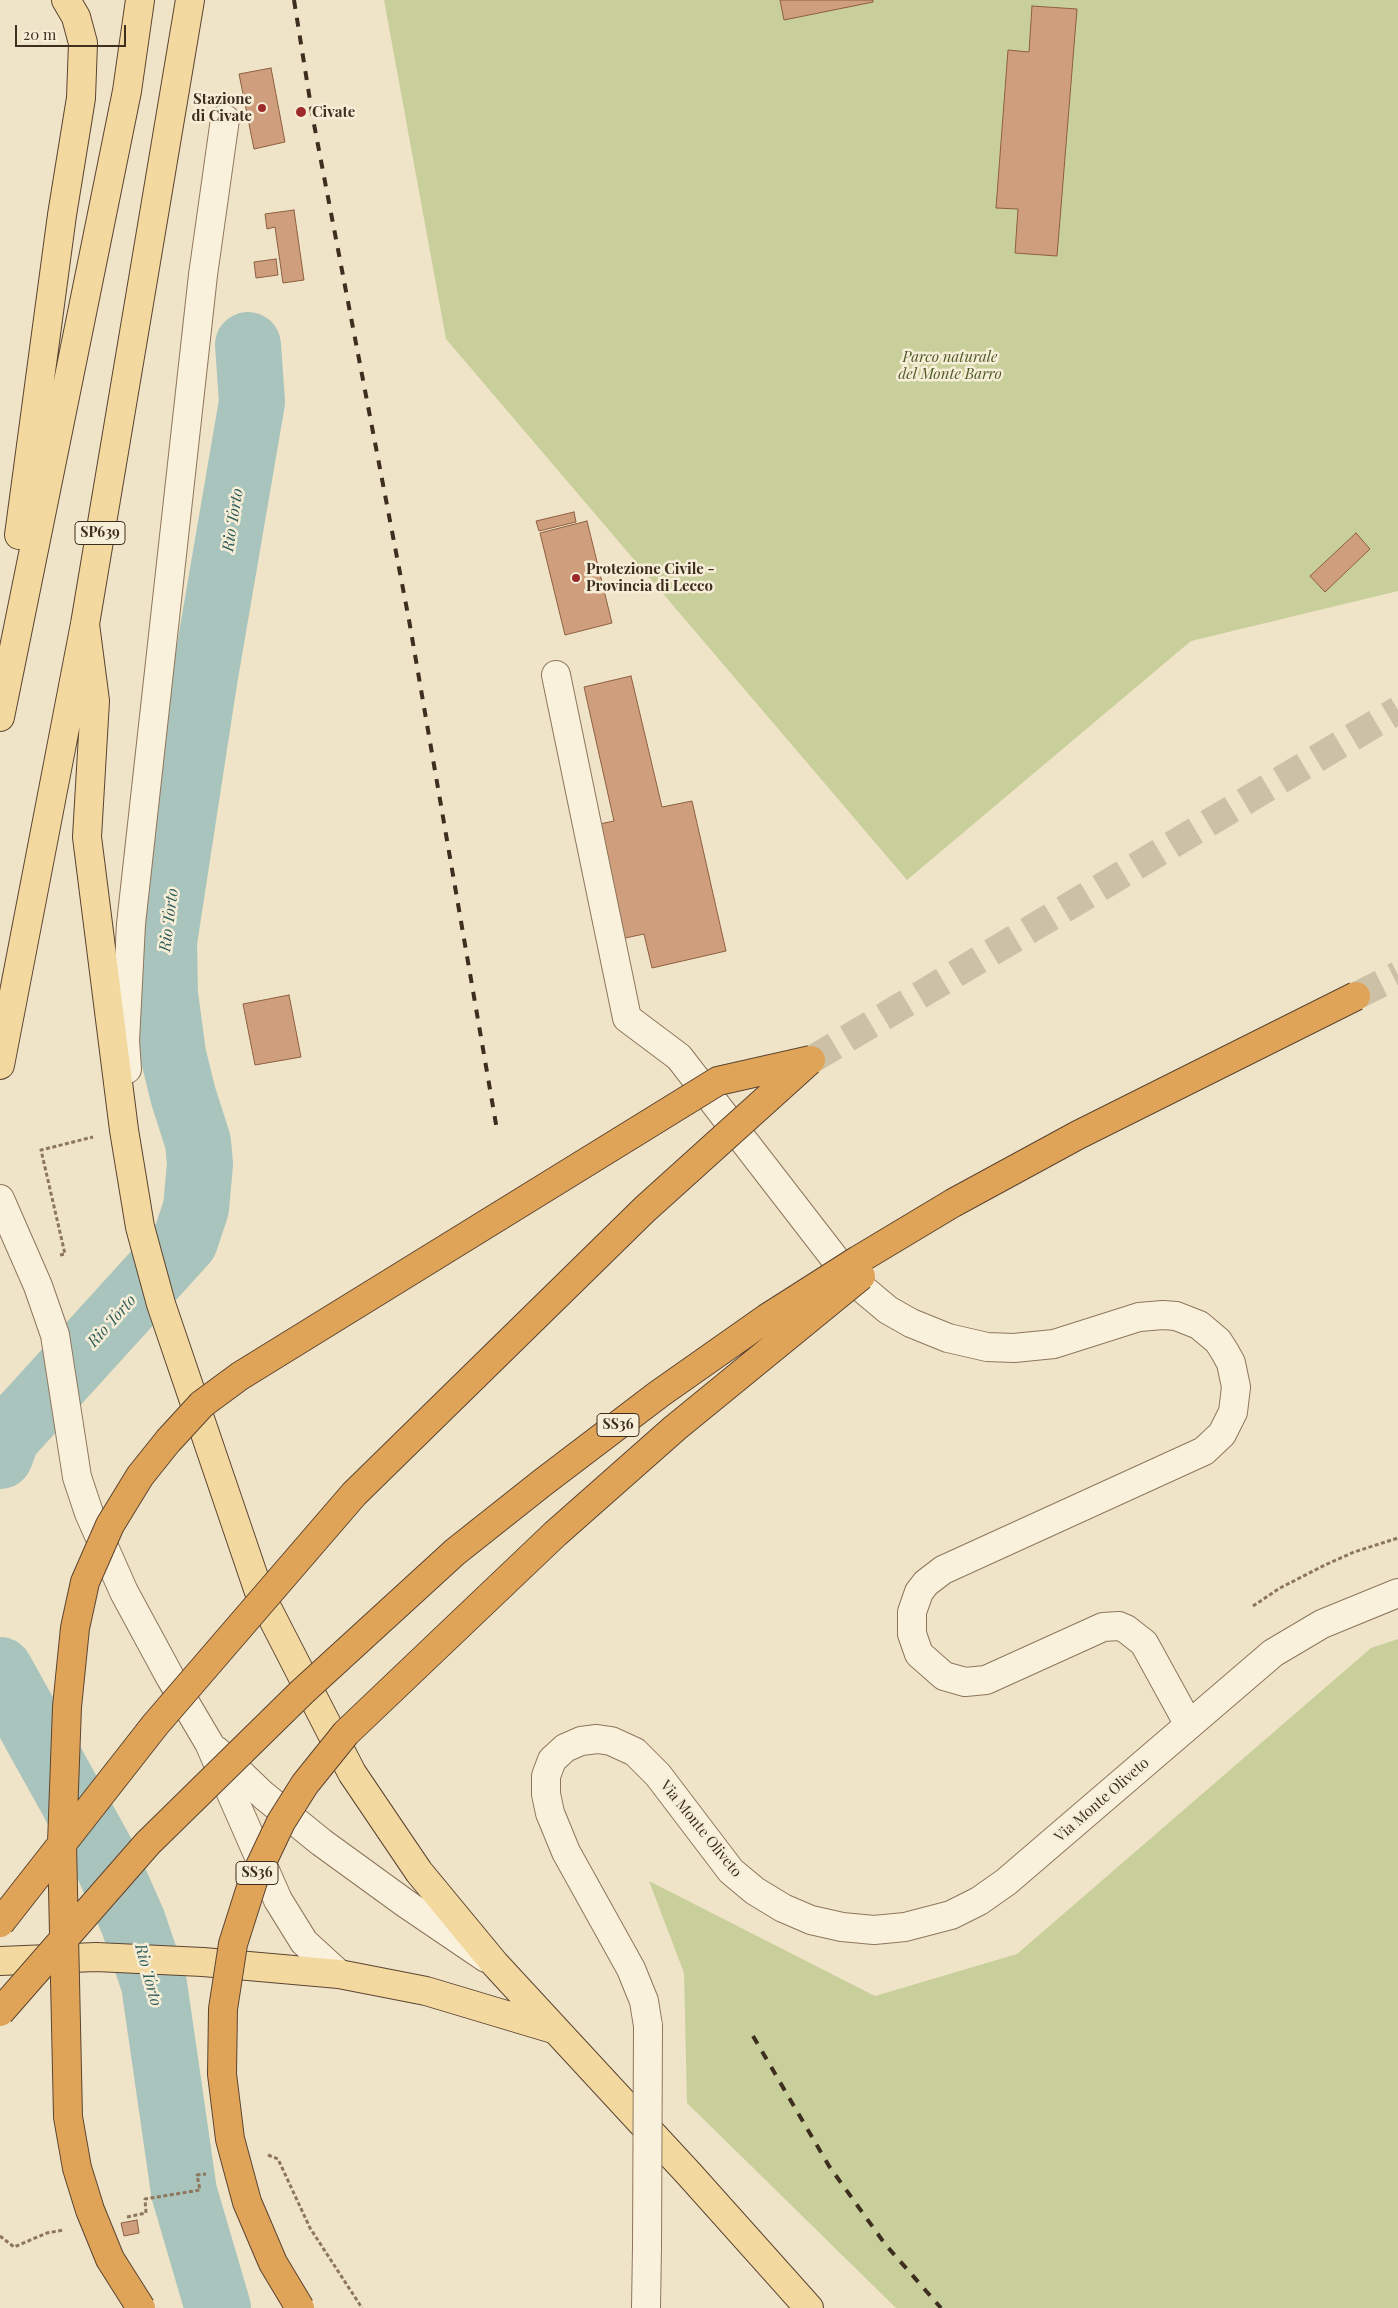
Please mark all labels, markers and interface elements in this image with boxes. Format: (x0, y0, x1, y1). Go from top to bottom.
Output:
scale bar (18, 15, 129, 47)
text: 20 m (23, 24, 56, 44)
place label: Stazione di Civate (192, 90, 252, 125)
marker: Stazione di Civate (256, 102, 268, 114)
place label: Civate (312, 103, 355, 121)
marker: Civate (294, 105, 308, 119)
park label: Parco naturale del Monte Barro (898, 348, 1002, 383)
water label: Rio Torto (219, 487, 247, 553)
road number: SP639 (75, 522, 125, 544)
place label: Protezione Civile - Provincia di Lecco (586, 560, 715, 595)
marker: Protezione Civile - Provincia di Lecco (570, 572, 582, 584)
water label: Rio Torto (156, 887, 182, 953)
water label: Rio Torto (84, 1291, 140, 1351)
road number: SS36 (597, 1414, 639, 1436)
street label: Via Monte Oliveto (1051, 1754, 1153, 1846)
street label: Via Monte Oliveto (656, 1777, 746, 1881)
road number: SS36 (236, 1862, 278, 1885)
water label: Rio Torto (130, 1942, 166, 2008)

